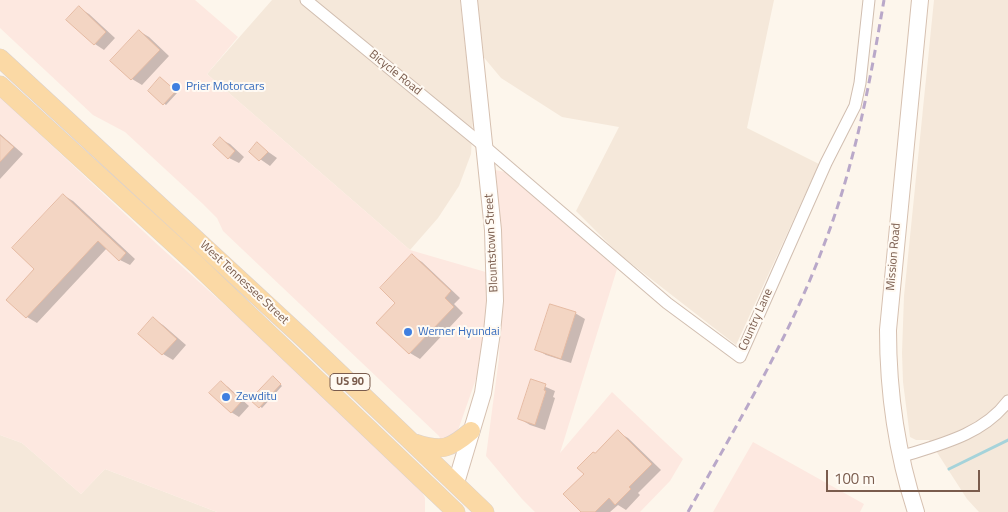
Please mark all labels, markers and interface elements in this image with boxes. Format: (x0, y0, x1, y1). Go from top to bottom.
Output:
street label: Bicycle Road (366, 47, 424, 99)
place label: Prier Motorcars (186, 80, 265, 94)
marker: Prier Motorcars (170, 81, 182, 93)
street label: Blountstown Street (482, 193, 502, 293)
street label: Mission Road (884, 223, 904, 291)
street label: West Tennessee Street (197, 238, 291, 328)
street label: Country Lane (736, 287, 776, 353)
place label: Werner Hyundai (418, 325, 500, 339)
marker: Werner Hyundai (402, 326, 414, 338)
road number: US 90 (330, 374, 370, 391)
place label: Zewditu (236, 390, 277, 404)
marker: Zewditu (220, 391, 232, 403)
scale bar (828, 460, 982, 492)
text: 100 m (834, 467, 875, 490)

